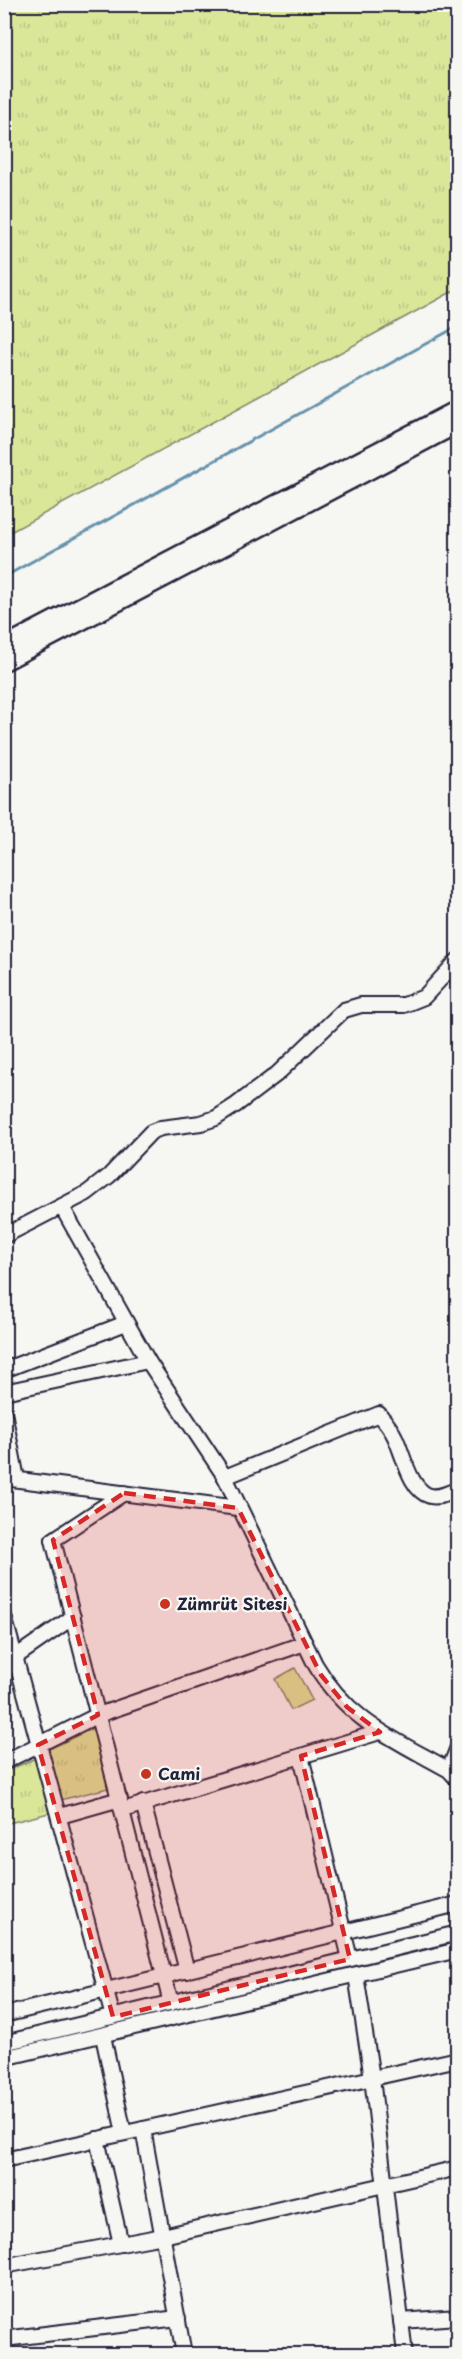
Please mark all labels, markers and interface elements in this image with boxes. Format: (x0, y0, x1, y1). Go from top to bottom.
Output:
place label: Zümrüt Sitesi (177, 1591, 287, 1615)
marker: Zümrüt Sitesi (158, 1597, 172, 1611)
place label: Cami (158, 1761, 200, 1785)
marker: Cami (139, 1767, 153, 1781)

